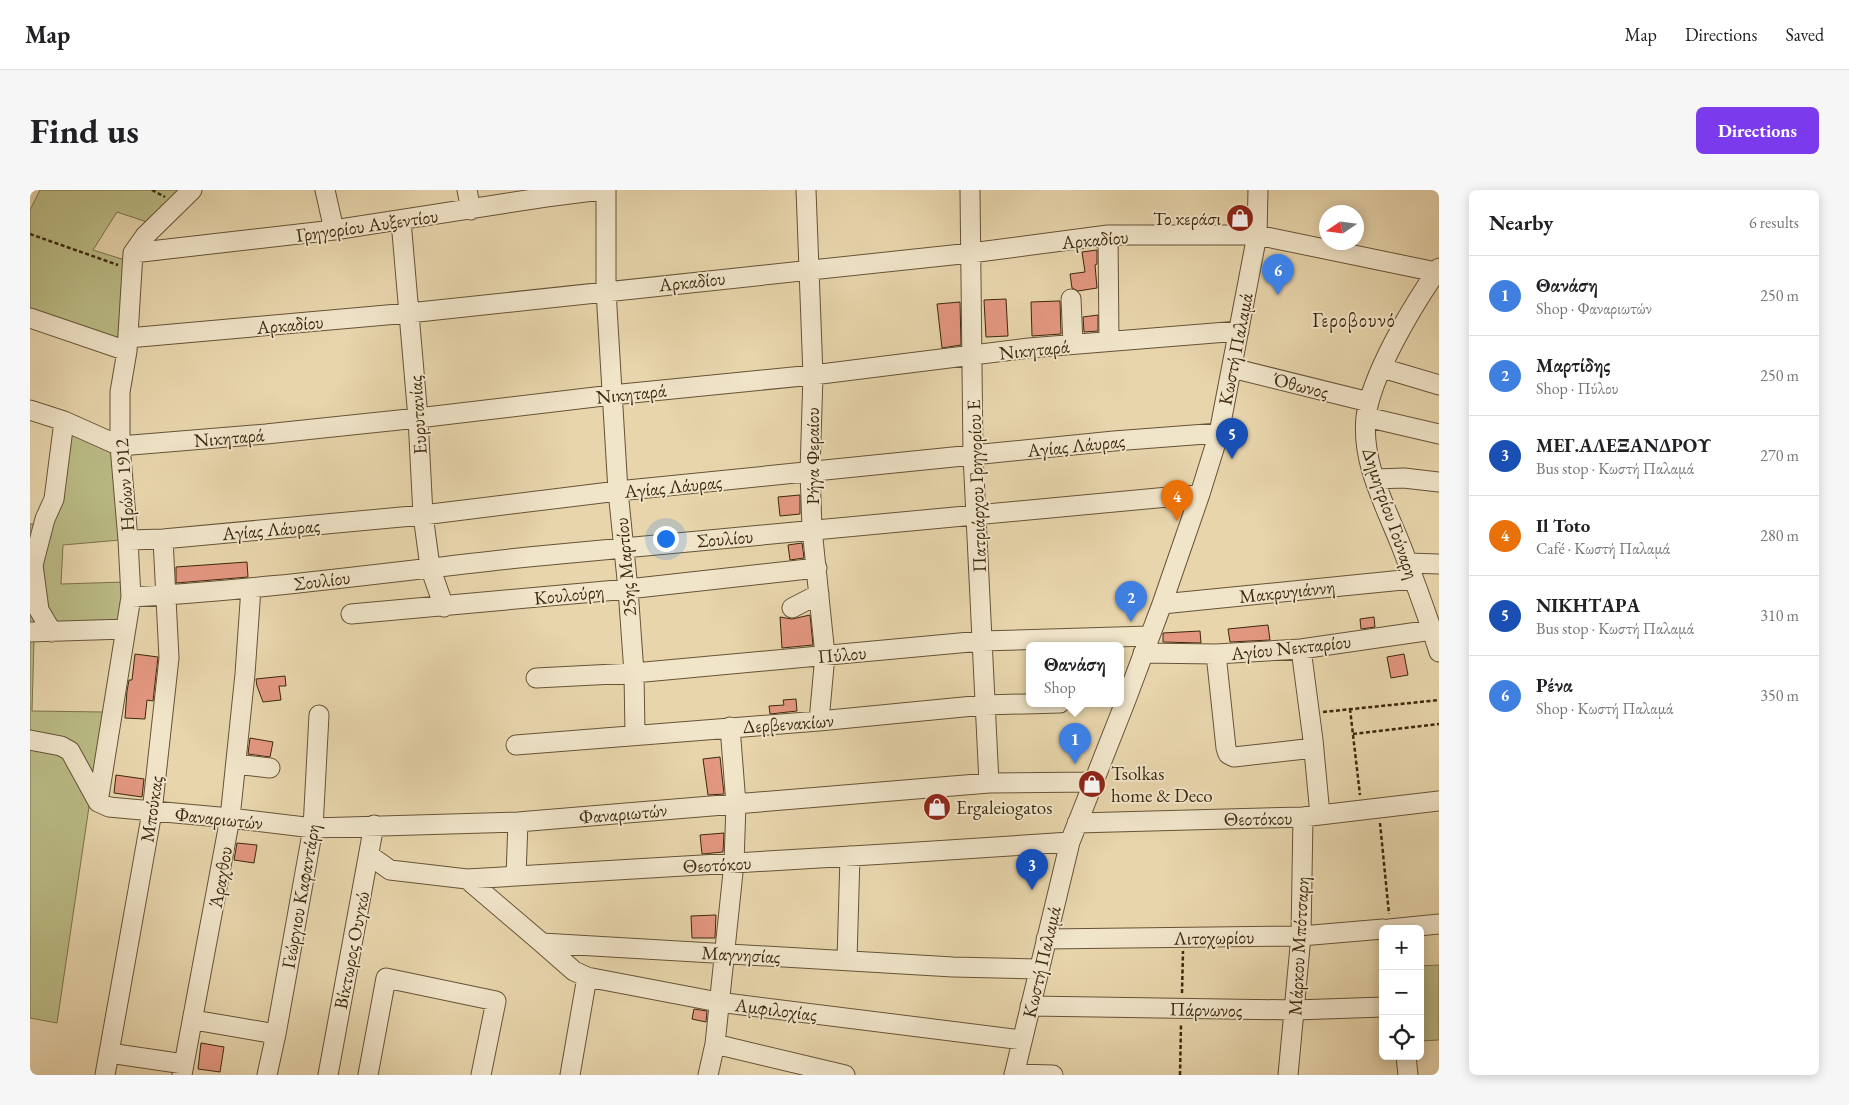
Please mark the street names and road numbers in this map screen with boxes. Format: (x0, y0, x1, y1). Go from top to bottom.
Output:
street label: Γρηγορίου Αυξεντίου (294, 203, 440, 248)
street label: Αρκαδίου (1060, 224, 1130, 255)
street label: Αρκαδίου (656, 266, 727, 298)
street label: Κωστή Παλαμά (1212, 291, 1259, 407)
street label: Αρκαδίου (255, 309, 325, 340)
street label: Νικηταρά (998, 333, 1071, 366)
street label: Όθωνος (1270, 366, 1331, 404)
street label: Ευρυτανίας (402, 375, 433, 455)
street label: Νικηταρά (595, 377, 668, 410)
street label: Πατριάρχου Γρηγορίου Ε (961, 399, 992, 573)
street label: Ρήγα Φεραίου (800, 407, 825, 505)
street label: Νικηταρά (193, 422, 266, 453)
street label: Αγίας Λάυρας (1025, 428, 1126, 463)
street label: Ηρώων 1912 (109, 438, 140, 532)
street label: Δημητρίου Γούναρη (1356, 444, 1425, 582)
street label: Αγίας Λάυρας (622, 469, 723, 504)
street label: Αγίας Λάυρας (220, 513, 321, 546)
street label: 25ης Μαρτίου (609, 516, 642, 618)
street label: Σουλίου (696, 524, 754, 553)
street label: Σουλίου (292, 565, 352, 596)
street label: Μακρυγιάννη (1238, 574, 1336, 609)
street label: Κουλούρη (533, 578, 605, 611)
street label: Αγίου Νεκταρίου (1229, 629, 1352, 666)
street label: Πύλου (817, 640, 867, 669)
street label: Δερβενακίων (742, 708, 835, 739)
street label: Μπούκας (134, 774, 169, 844)
street label: Φαναριωτών (578, 797, 669, 830)
street label: Φαναριωτών (174, 801, 265, 836)
street label: Θεοτόκου (1223, 805, 1293, 832)
street label: Γεώργιου Καφαντάρη (275, 822, 326, 970)
street label: Άραχθου (203, 844, 238, 911)
street label: Θεοτόκου (682, 850, 752, 879)
street label: Μάρκου Μπότσαρη (1282, 876, 1315, 1016)
street label: Βίκτωρος Ουγκώ (328, 889, 375, 1011)
street label: Κωστή Παλαμά (1017, 904, 1067, 1020)
street label: Λιτοχωρίου (1173, 924, 1254, 951)
street label: Μαγνησίας (701, 940, 781, 969)
street label: Αμφιλοχίας (732, 992, 818, 1027)
street label: Πάρνωνος (1169, 996, 1243, 1023)

